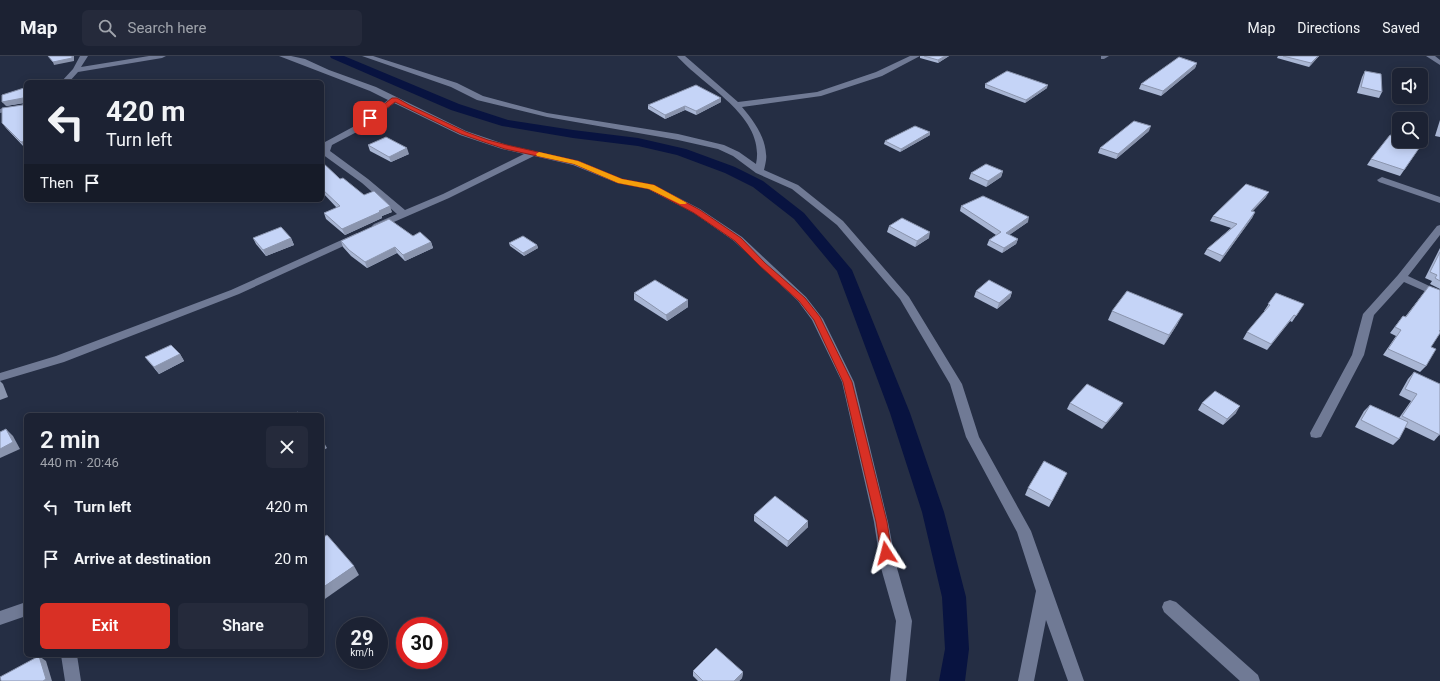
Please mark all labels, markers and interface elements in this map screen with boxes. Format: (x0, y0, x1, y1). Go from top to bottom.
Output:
search box (82, 10, 362, 46)
text: Map (20, 16, 58, 39)
icon: search (96, 17, 118, 39)
text: Search here (128, 19, 206, 37)
text: Map (1248, 20, 1275, 36)
text: Directions (1297, 20, 1360, 36)
text: Saved (1382, 20, 1420, 36)
map controls (1392, 68, 1428, 148)
button: sound (1392, 68, 1428, 104)
text: 420 m (106, 95, 185, 128)
icon: left (40, 96, 92, 148)
pin (353, 101, 387, 135)
icon: arrive (359, 107, 381, 129)
button: search (1392, 112, 1428, 148)
text: Turn left (106, 129, 172, 150)
icon: arrive (81, 172, 103, 194)
text: Then (40, 174, 73, 192)
text: 2 min (40, 426, 100, 454)
button: close (266, 426, 308, 468)
text: 440 m · 20:46 (40, 455, 119, 470)
icon: left (40, 496, 62, 518)
text: Turn left (74, 498, 131, 516)
text: 420 m (266, 498, 308, 516)
position arrow (865, 532, 907, 574)
icon: arrive (40, 548, 62, 570)
text: Arrive at destination (74, 550, 211, 568)
text: 20 m (274, 550, 308, 568)
button: Exit (40, 603, 170, 649)
button: Share (178, 603, 308, 649)
speed limit sign: 30 (396, 617, 448, 669)
text: 29 (351, 626, 373, 650)
text: km/h (350, 647, 374, 658)

